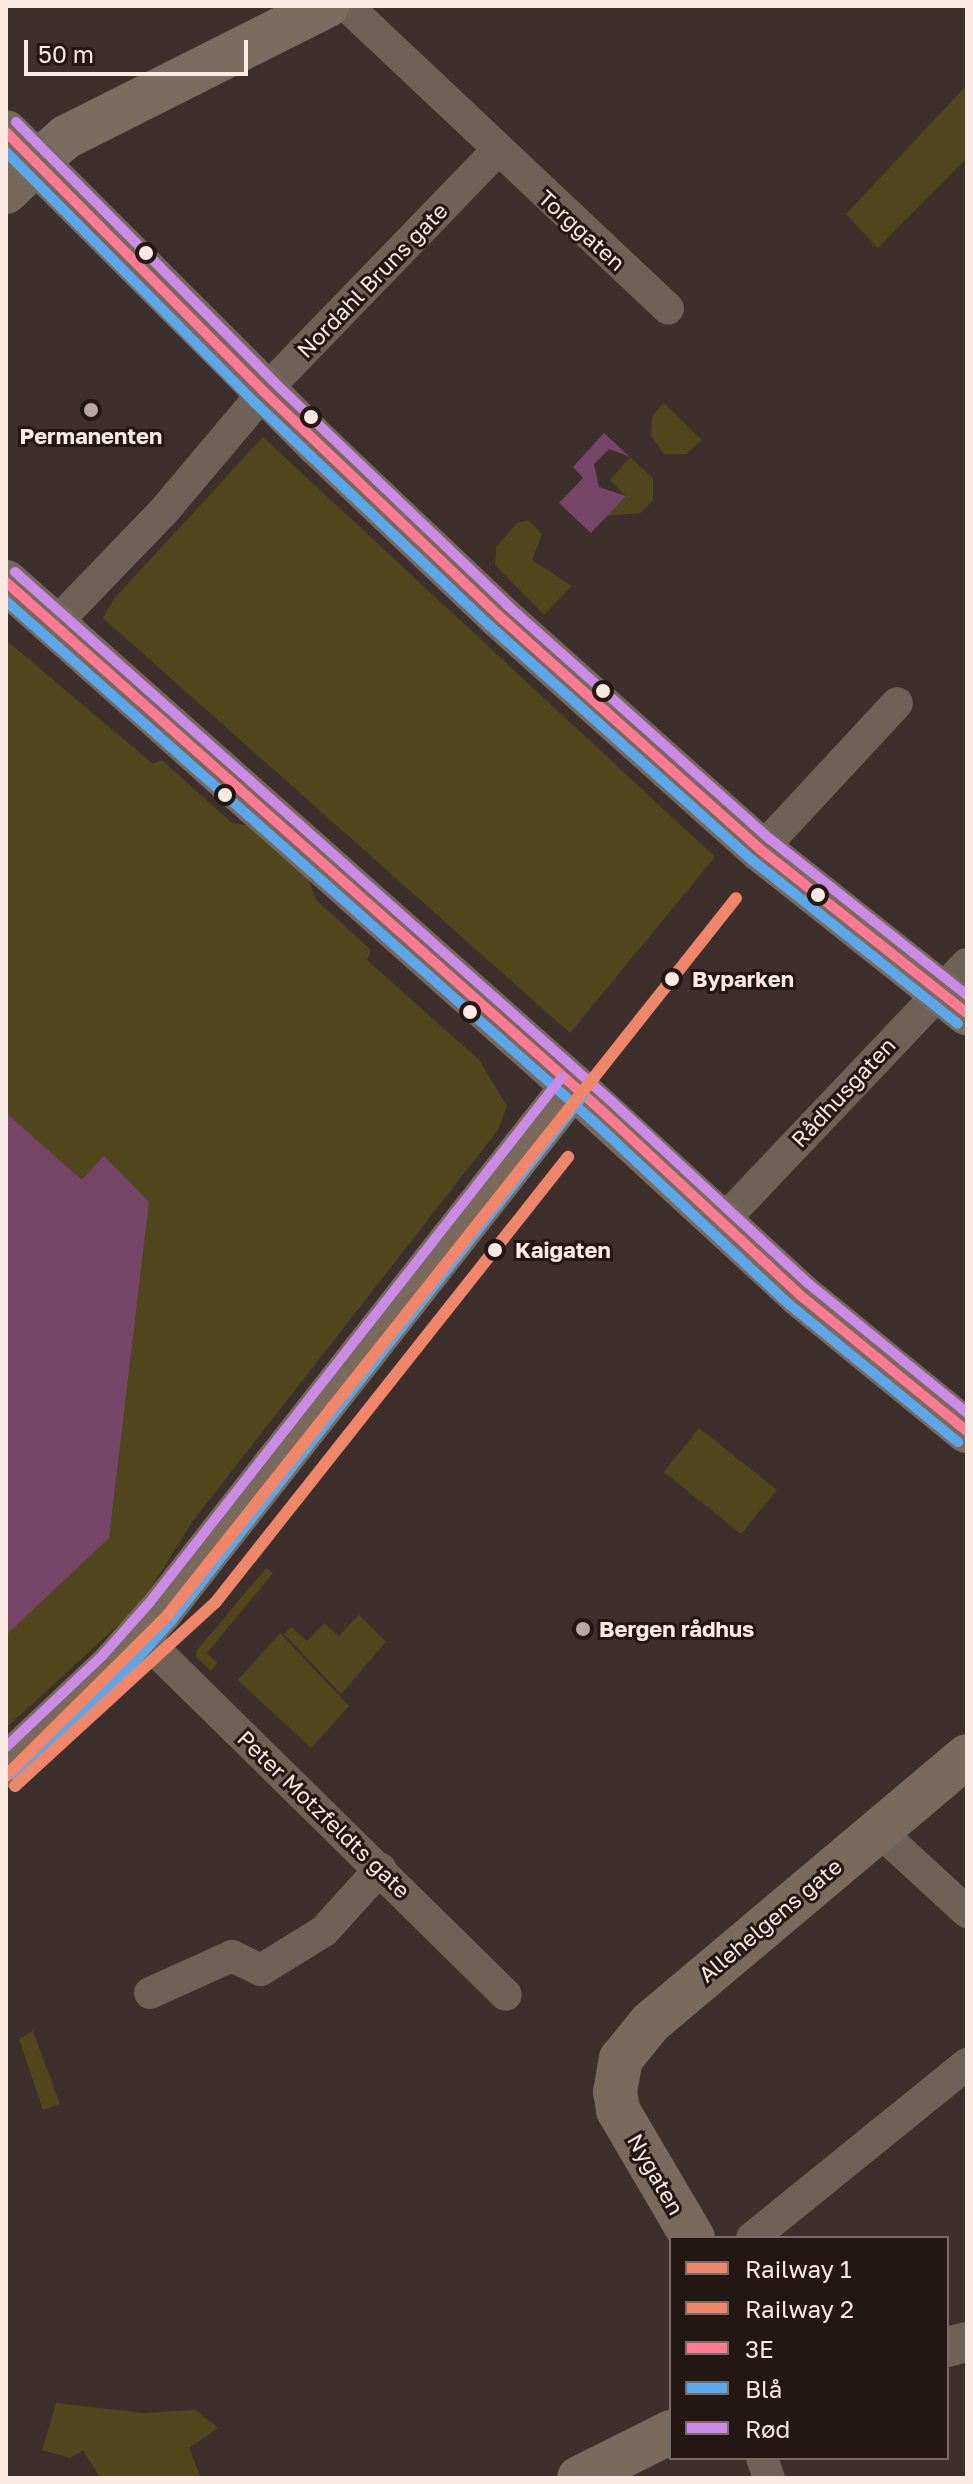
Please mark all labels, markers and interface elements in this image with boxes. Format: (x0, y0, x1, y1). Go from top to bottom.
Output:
scale bar (28, 24, 252, 74)
text: 50 m (38, 39, 94, 68)
street label: Torggaten (533, 184, 631, 276)
street label: Nordahl Bruns gate (291, 197, 453, 363)
unlabelled marker (138, 245, 154, 261)
marker: Permanenten (82, 401, 100, 419)
unlabelled marker (303, 409, 319, 425)
place label: Permanenten (20, 423, 162, 449)
unlabelled marker (595, 683, 611, 699)
unlabelled marker (217, 787, 233, 803)
unlabelled marker (810, 887, 826, 903)
marker: Byparken (659, 966, 685, 992)
place label: Byparken (692, 966, 794, 992)
unlabelled marker (462, 1004, 478, 1020)
street label: Rådhusgaten (786, 1032, 900, 1152)
marker: Kaigaten (482, 1237, 508, 1263)
place label: Kaigaten (515, 1237, 611, 1263)
place label: Bergen rådhus (599, 1616, 754, 1642)
marker: Bergen rådhus (574, 1620, 592, 1638)
street label: Peter Motzfeldts gate (232, 1725, 416, 1903)
street label: Allehelgens gate (693, 1853, 847, 1987)
street label: Nygaten (622, 2129, 690, 2219)
legend (669, 2236, 949, 2460)
text: Railway 1 (745, 2254, 852, 2283)
text: Railway 2 (745, 2294, 854, 2323)
text: 3E (745, 2334, 774, 2363)
text: Blå (745, 2374, 782, 2403)
text: Rød (745, 2414, 790, 2443)

